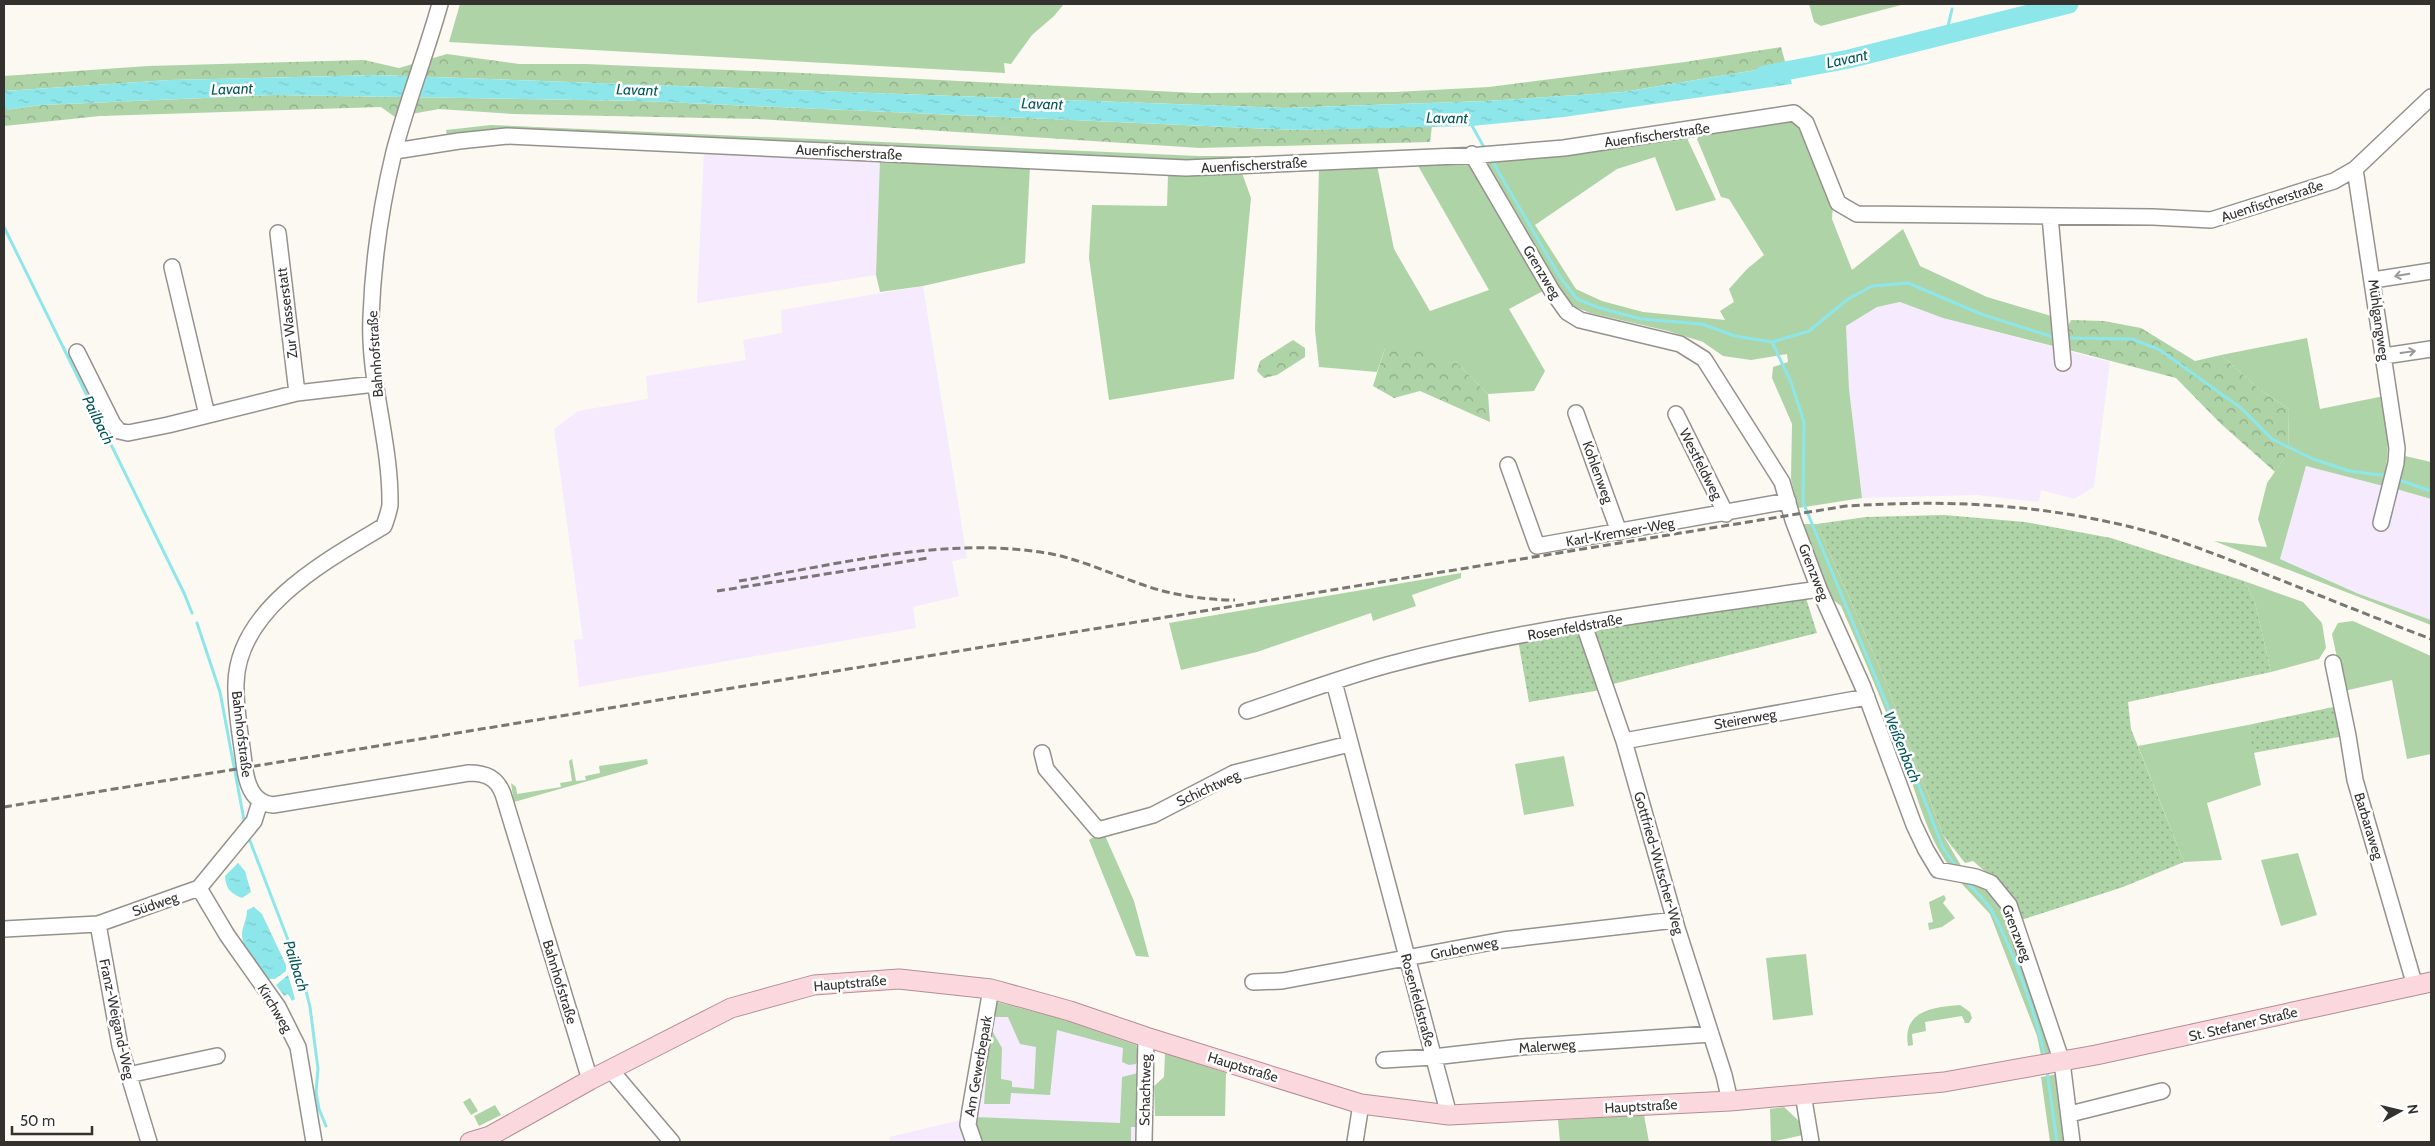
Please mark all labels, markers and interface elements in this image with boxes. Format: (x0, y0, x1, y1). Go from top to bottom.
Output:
water label: Lavant (1825, 46, 1870, 72)
water label: Lavant (211, 79, 254, 99)
water label: Lavant (616, 80, 659, 100)
water label: Lavant (1021, 94, 1064, 114)
water label: Lavant (1426, 109, 1469, 127)
street label: Auenfischerstraße (1603, 119, 1711, 151)
street label: Auenfischerstraße (795, 140, 903, 164)
street label: Auenfischerstraße (1200, 153, 1308, 177)
street label: Auenfischerstraße (2219, 176, 2325, 226)
street label: Grenzweg (1519, 242, 1566, 303)
street label: Zur Wasserstatt (272, 266, 301, 359)
one-way arrow (2395, 271, 2411, 281)
street label: Mühlgangweg (2364, 278, 2394, 363)
street label: Bahnhofstraße (363, 310, 387, 398)
one-way arrow (2399, 347, 2415, 357)
water label: Pailbach (78, 393, 118, 447)
street label: Westfeldweg (1675, 425, 1727, 503)
street label: Kohlenweg (1578, 438, 1618, 507)
street label: Karl-Kremser-Weg (1564, 513, 1677, 550)
street label: Grenzweg (1795, 541, 1834, 604)
street label: Rosenfeldstraße (1526, 610, 1624, 644)
street label: Bahnhofstraße (228, 690, 256, 778)
street label: Steirerweg (1713, 705, 1779, 733)
water label: Weißenbach (1880, 709, 1924, 785)
street label: Schichtweg (1173, 765, 1243, 810)
street label: Gottfried-Wutscher-Weg (1630, 790, 1688, 937)
street label: Barbaraweg (2350, 790, 2388, 863)
street label: Südweg (130, 887, 181, 920)
street label: Grenzweg (1998, 902, 2036, 965)
street label: Grubenweg (1429, 932, 1500, 963)
water label: Pailbach (280, 938, 312, 994)
street label: Bahnhofstraße (539, 938, 581, 1026)
street label: Rosenfeldstraße (1397, 951, 1439, 1049)
street label: Franz-Weigand-Weg (95, 957, 139, 1082)
street label: Hauptstraße (813, 971, 887, 995)
street label: Kirchweg (254, 980, 297, 1036)
street label: St. Stefaner Straße (2187, 1003, 2299, 1045)
street label: Am Gewerbepark (960, 1013, 996, 1118)
street label: Malerweg (1518, 1035, 1577, 1057)
street label: Hauptstraße (1205, 1048, 1281, 1086)
street label: Schachtweg (1135, 1053, 1155, 1126)
north arrow (2375, 1086, 2425, 1136)
street label: Hauptstraße (1604, 1095, 1678, 1117)
text: N (2403, 1103, 2422, 1115)
scale bar (12, 1104, 92, 1136)
text: 50 m (20, 1112, 55, 1130)

